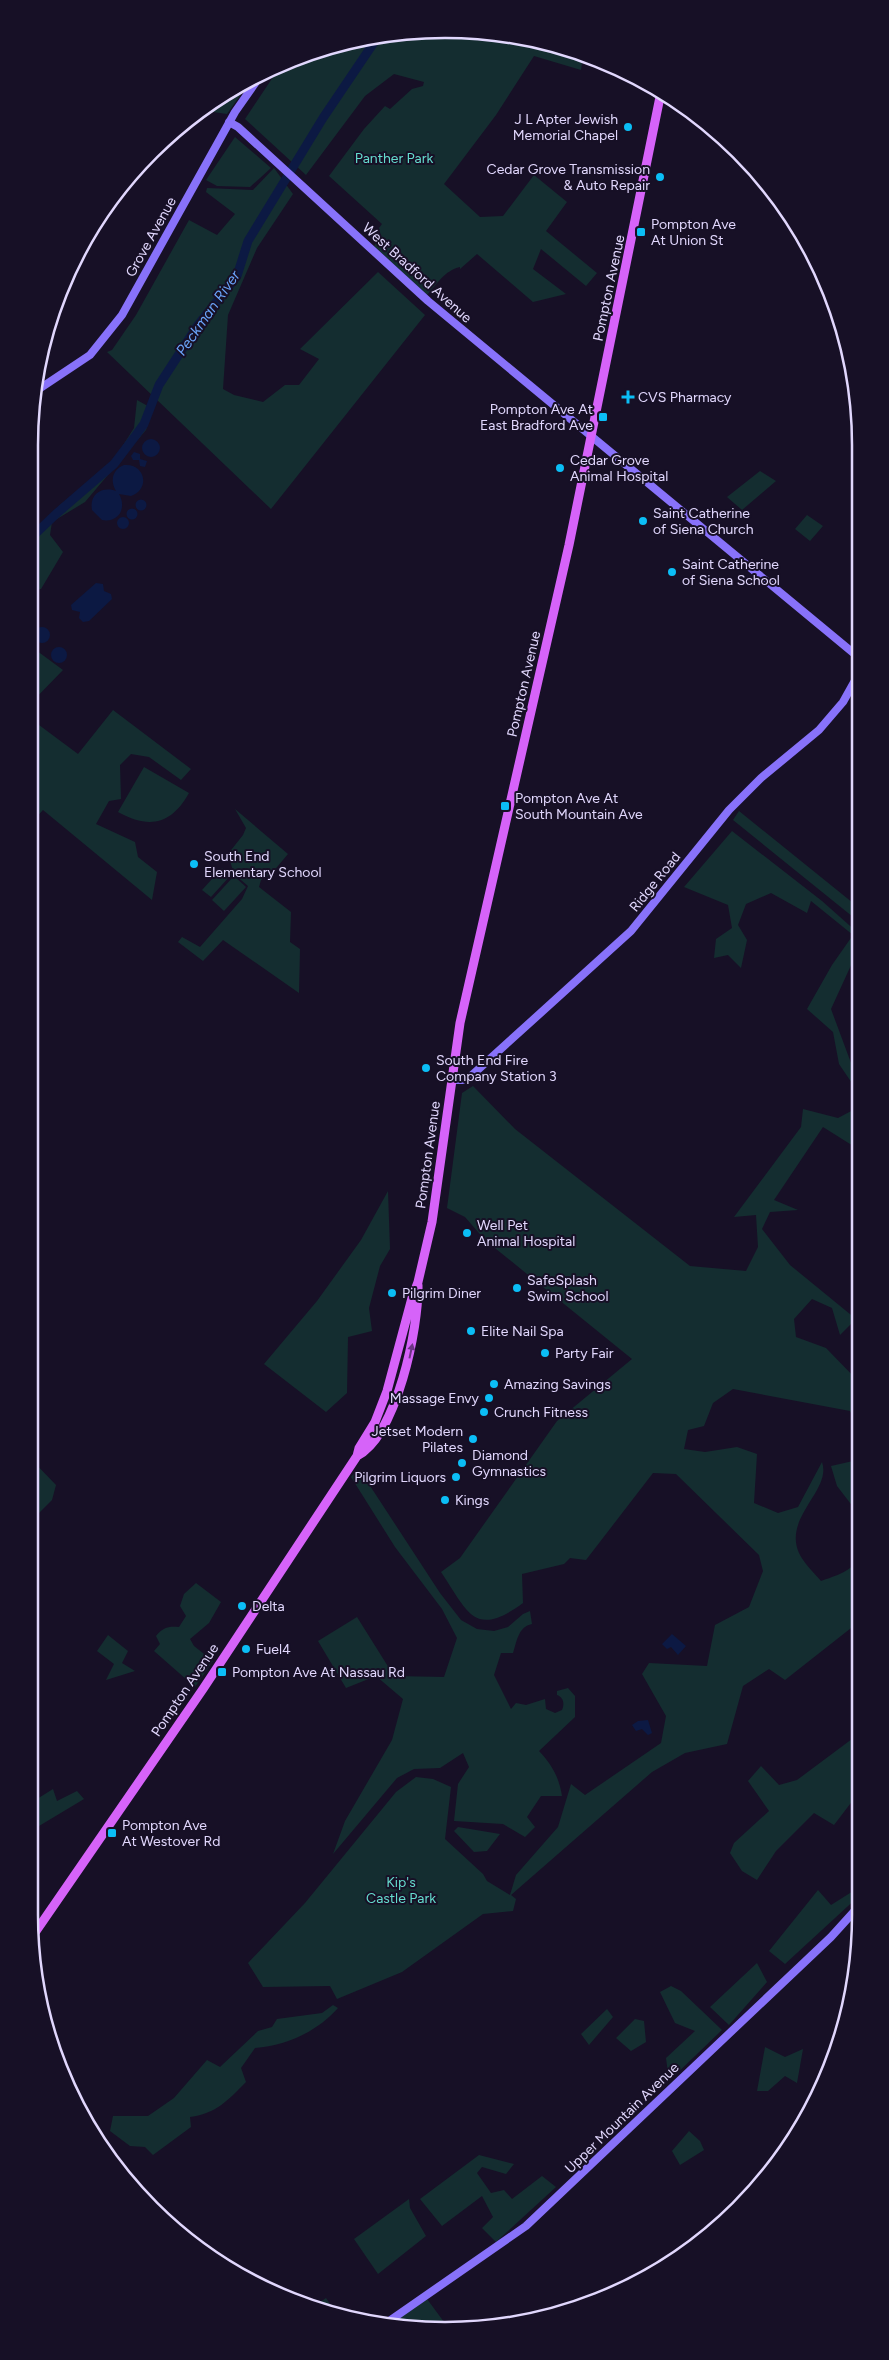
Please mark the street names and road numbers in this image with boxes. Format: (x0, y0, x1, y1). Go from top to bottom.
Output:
street label: Grove Avenue (122, 194, 180, 280)
street label: West Bradford Avenue (359, 219, 475, 327)
street label: Pompton Avenue (589, 233, 629, 343)
street label: Pompton Avenue (504, 629, 545, 739)
street label: Ridge Road (626, 849, 684, 915)
street label: Pompton Avenue (412, 1100, 444, 1210)
street label: Pompton Avenue (148, 1640, 223, 1740)
street label: Upper Mountain Avenue (561, 2059, 683, 2177)

